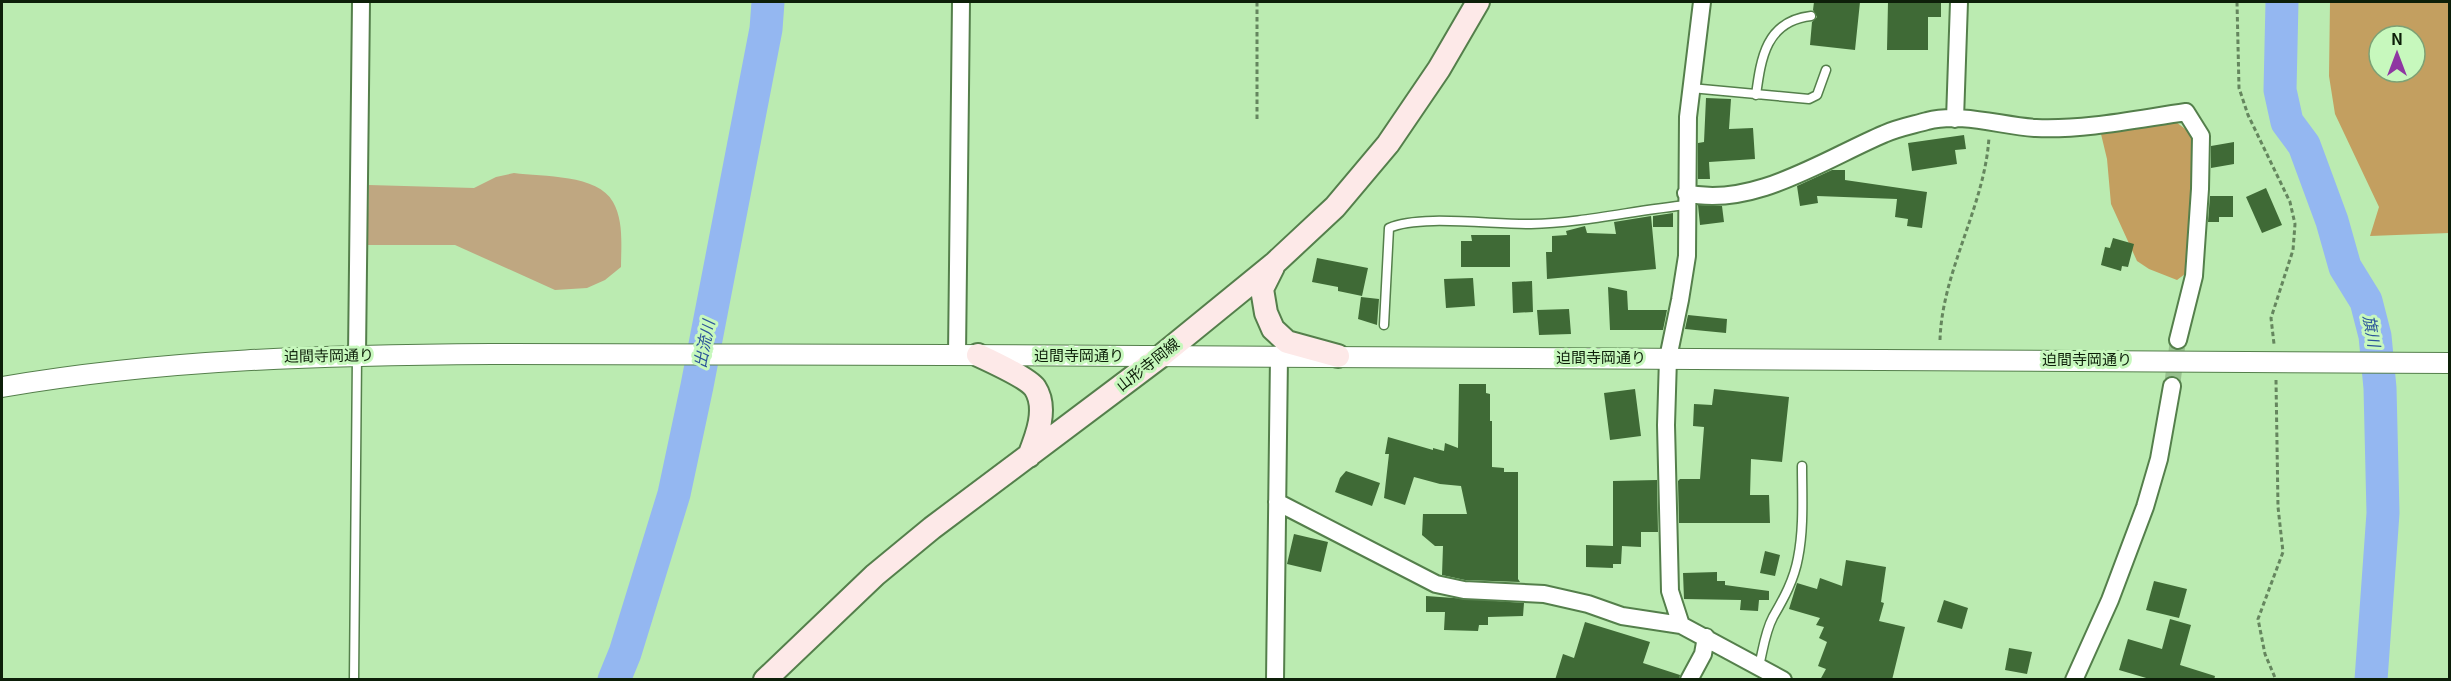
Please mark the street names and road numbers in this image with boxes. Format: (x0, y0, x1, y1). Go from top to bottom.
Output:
street label: 山形寺岡線 (1111, 332, 1183, 395)
street label: 迫間寺岡通り (284, 343, 374, 366)
street label: 迫間寺岡通り (1034, 344, 1124, 365)
street label: 迫間寺岡通り (1556, 346, 1646, 367)
street label: 迫間寺岡通り (2042, 348, 2132, 369)

